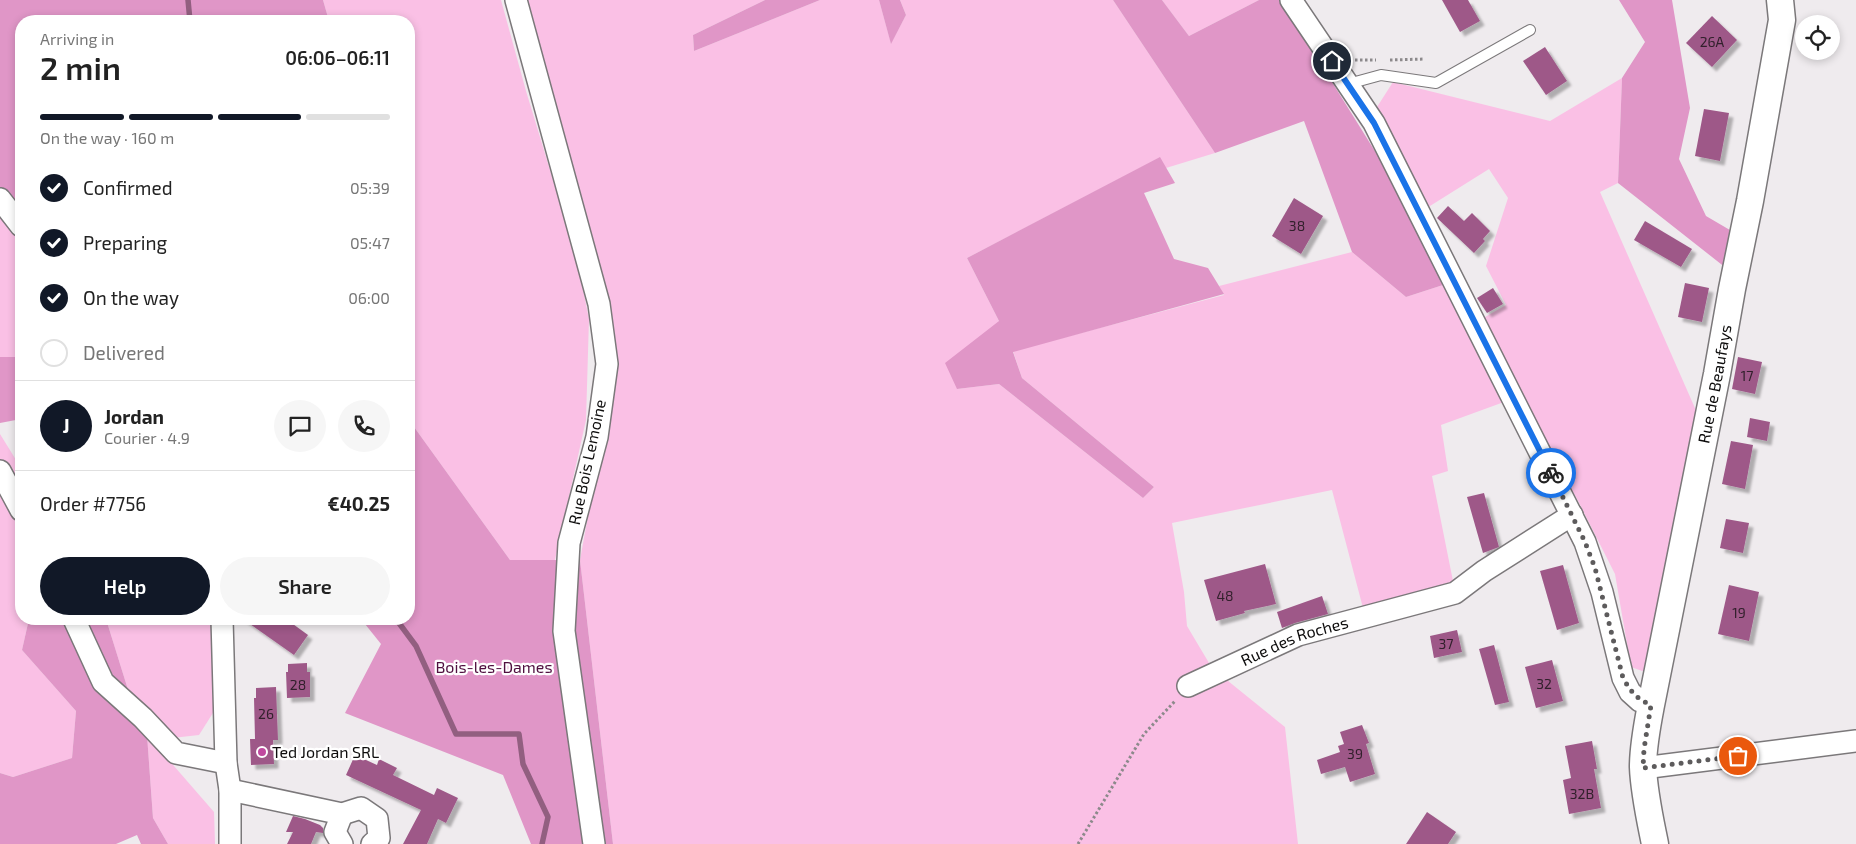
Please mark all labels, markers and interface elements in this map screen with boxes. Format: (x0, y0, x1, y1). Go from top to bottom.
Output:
map controls (1795, 15, 1840, 60)
button: locate (1795, 15, 1840, 60)
text: Arriving in (40, 29, 114, 48)
house number: 26A (1700, 33, 1725, 50)
pin (1311, 40, 1353, 82)
text: 06:06–06:11 (285, 46, 390, 69)
icon: home (1318, 47, 1346, 75)
text: 2 min (40, 48, 121, 86)
text: On the way · 160 m (40, 128, 174, 147)
icon: check (40, 174, 68, 202)
text: Confirmed (83, 176, 173, 199)
text: 05:39 (350, 178, 390, 197)
house number: 38 (1289, 217, 1305, 234)
icon: check (40, 229, 68, 257)
text: Preparing (83, 231, 167, 254)
text: 05:47 (350, 233, 390, 252)
icon: check (40, 284, 68, 312)
text: On the way (83, 286, 179, 309)
text: 06:00 (348, 288, 390, 307)
street label: Rue de Beaufays (1693, 323, 1735, 445)
text: Delivered (83, 341, 165, 364)
house number: 17 (1741, 367, 1753, 384)
street label: Rue Bois Lemoine (564, 398, 609, 526)
button: chat (274, 400, 326, 452)
button: phone (338, 400, 390, 452)
text: Jordan (104, 405, 164, 428)
text: J (62, 414, 70, 437)
text: Courier · 4.9 (104, 428, 190, 447)
courier (1526, 448, 1576, 498)
icon: bike (1537, 459, 1565, 487)
text: Order #7756 (40, 492, 146, 515)
text: €40.25 (328, 492, 390, 515)
button: Help (40, 557, 210, 615)
button: Share (220, 557, 390, 615)
house number: 48 (1216, 587, 1234, 604)
house number: 19 (1732, 604, 1746, 621)
street label: Rue des Roches (1238, 612, 1350, 669)
house number: 37 (1439, 635, 1453, 652)
park label: Bois-les-Dames (435, 657, 553, 676)
house number: 32 (1536, 675, 1552, 692)
house number: 28 (290, 676, 306, 693)
house number: 26 (258, 705, 274, 722)
pin (1717, 735, 1759, 777)
place label: Ted Jordan SRL (272, 742, 379, 761)
icon: bag (1724, 742, 1752, 770)
house number: 39 (1347, 745, 1363, 762)
marker: Ted Jordan SRL (256, 746, 268, 758)
house number: 32B (1570, 785, 1594, 802)

